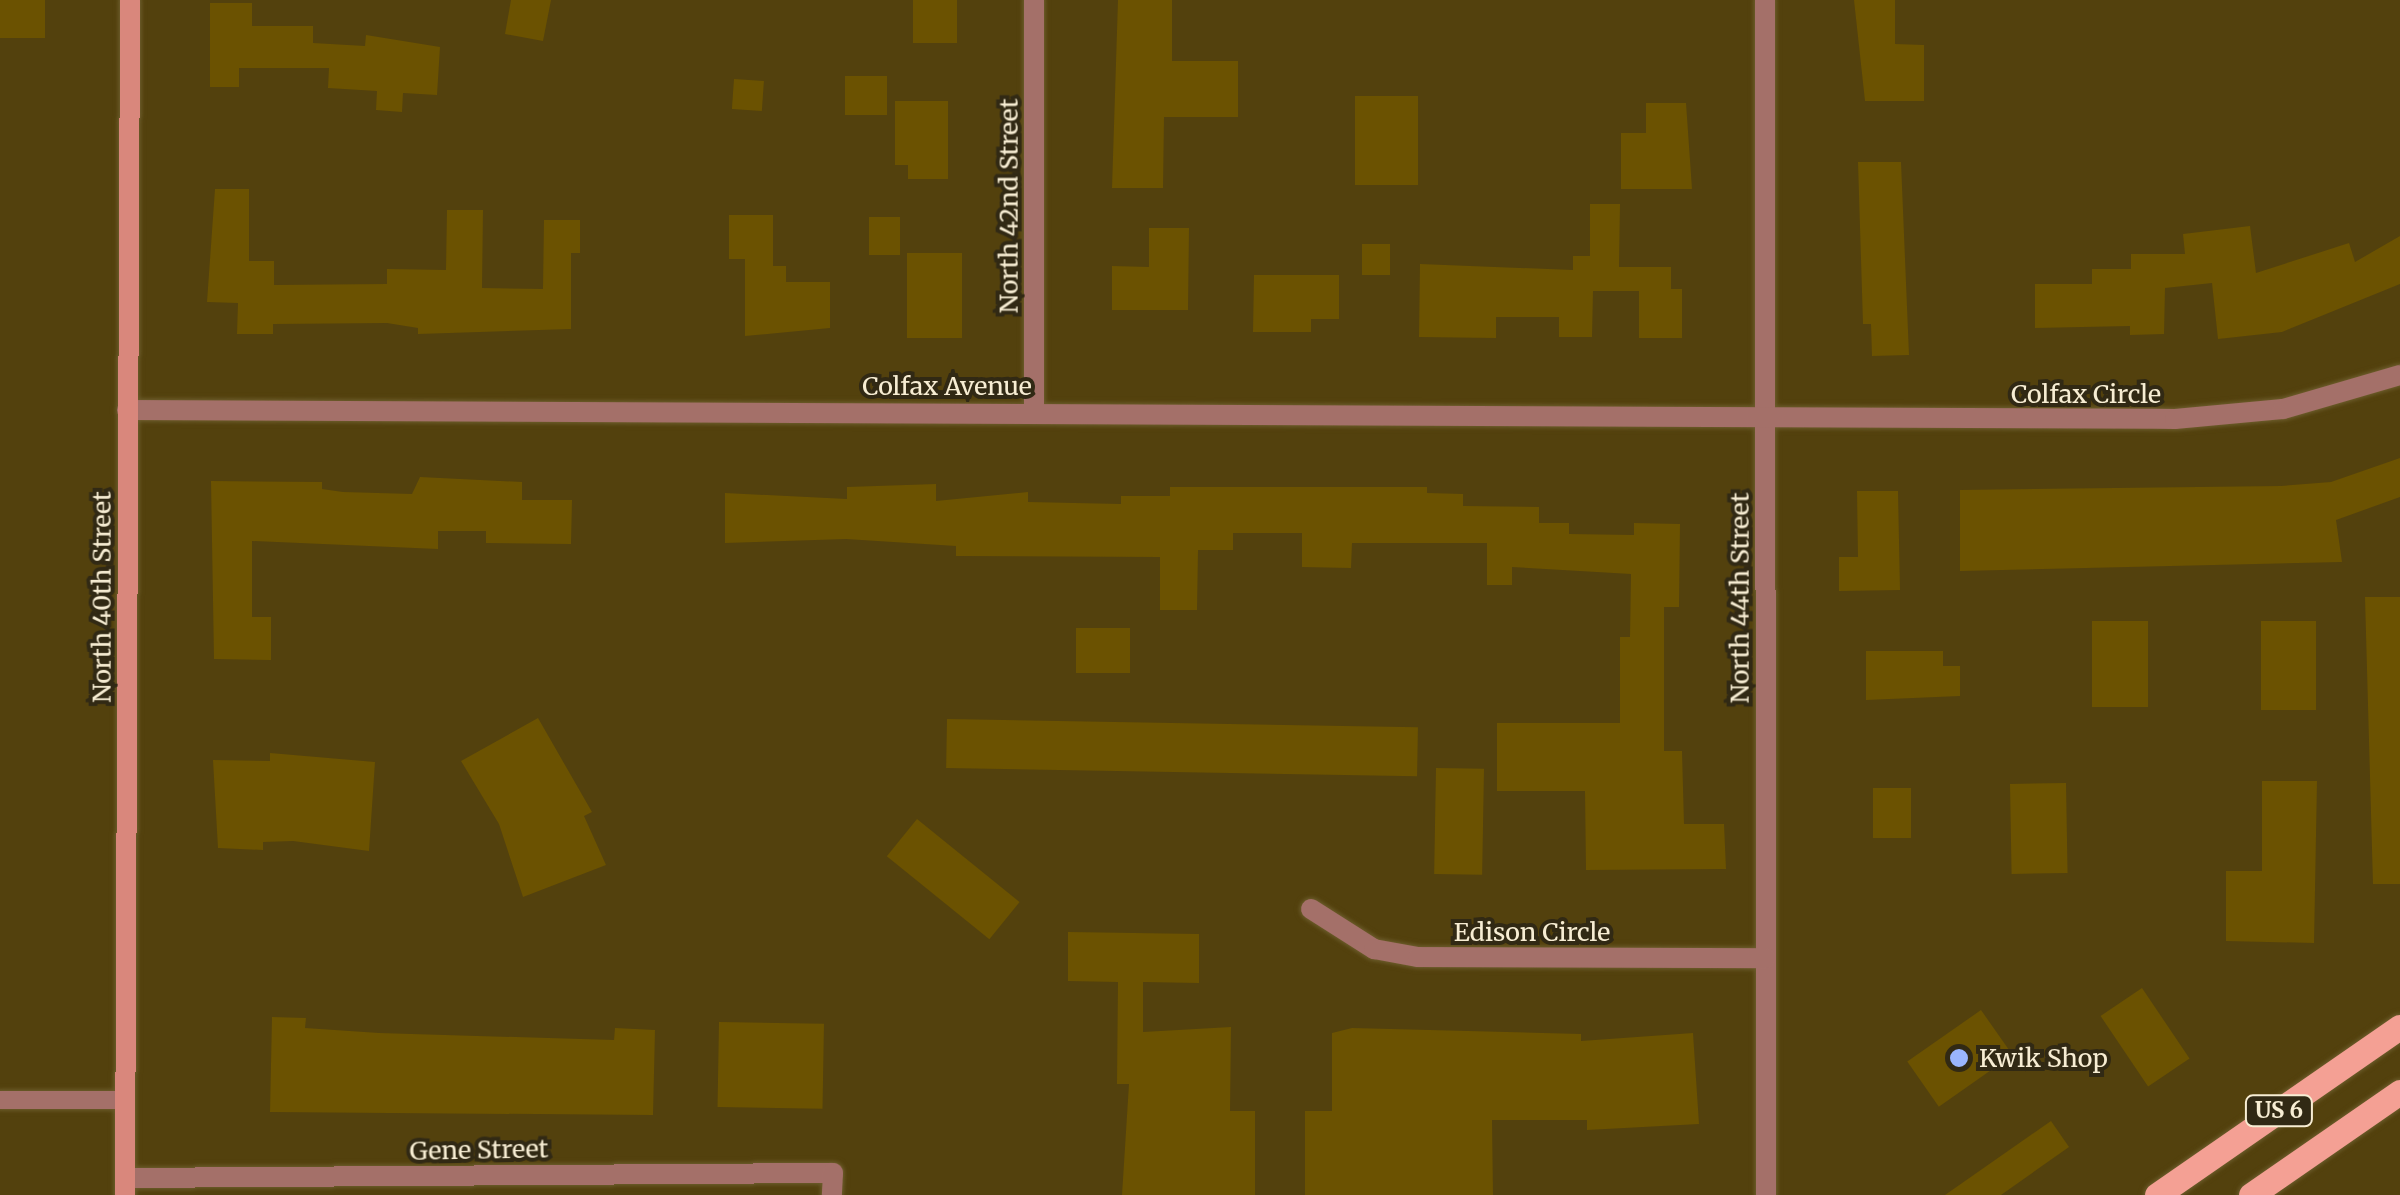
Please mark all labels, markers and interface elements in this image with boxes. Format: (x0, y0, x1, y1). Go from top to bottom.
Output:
street label: North 42nd Street (994, 99, 1024, 313)
street label: Colfax Avenue (862, 371, 1032, 401)
street label: Colfax Circle (2011, 379, 2161, 409)
street label: North 40th Street (87, 491, 117, 703)
street label: North 44th Street (1725, 493, 1755, 703)
street label: Edison Circle (1454, 917, 1610, 947)
place label: Kwik Shop (1979, 1043, 2108, 1073)
marker: Kwik Shop (1948, 1047, 1970, 1069)
road number: US 6 (2244, 1094, 2314, 1128)
street label: Gene Street (409, 1134, 549, 1166)

